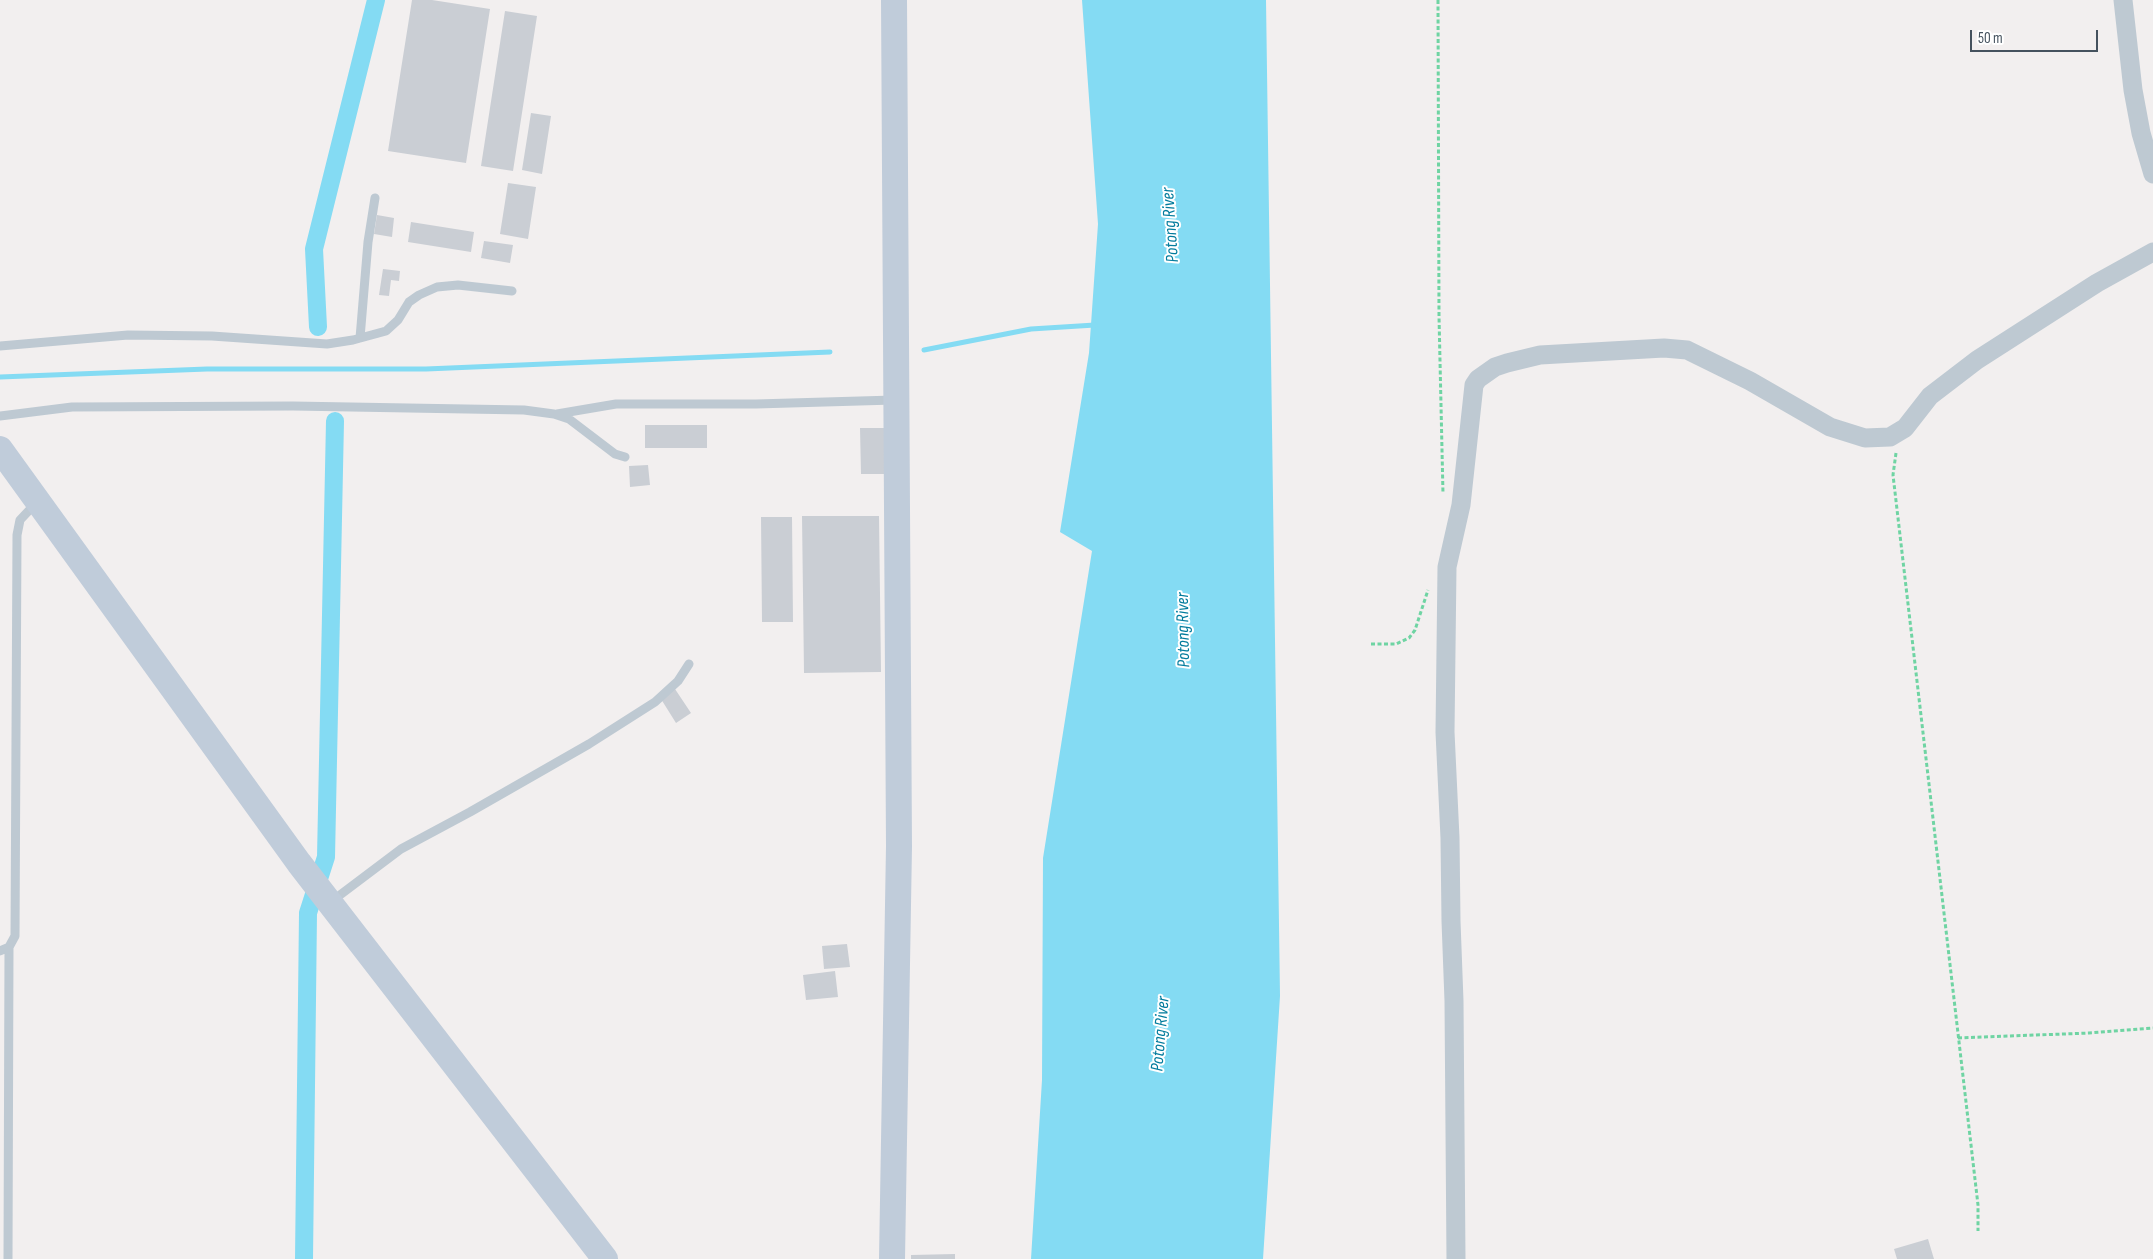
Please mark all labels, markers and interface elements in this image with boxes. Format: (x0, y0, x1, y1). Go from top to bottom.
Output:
scale bar (1973, 20, 2100, 52)
text: 50 m (1978, 29, 2003, 48)
water label: Potong River (1158, 187, 1184, 263)
water label: Potong River (1173, 592, 1195, 668)
water label: Potong River (1147, 996, 1175, 1072)

